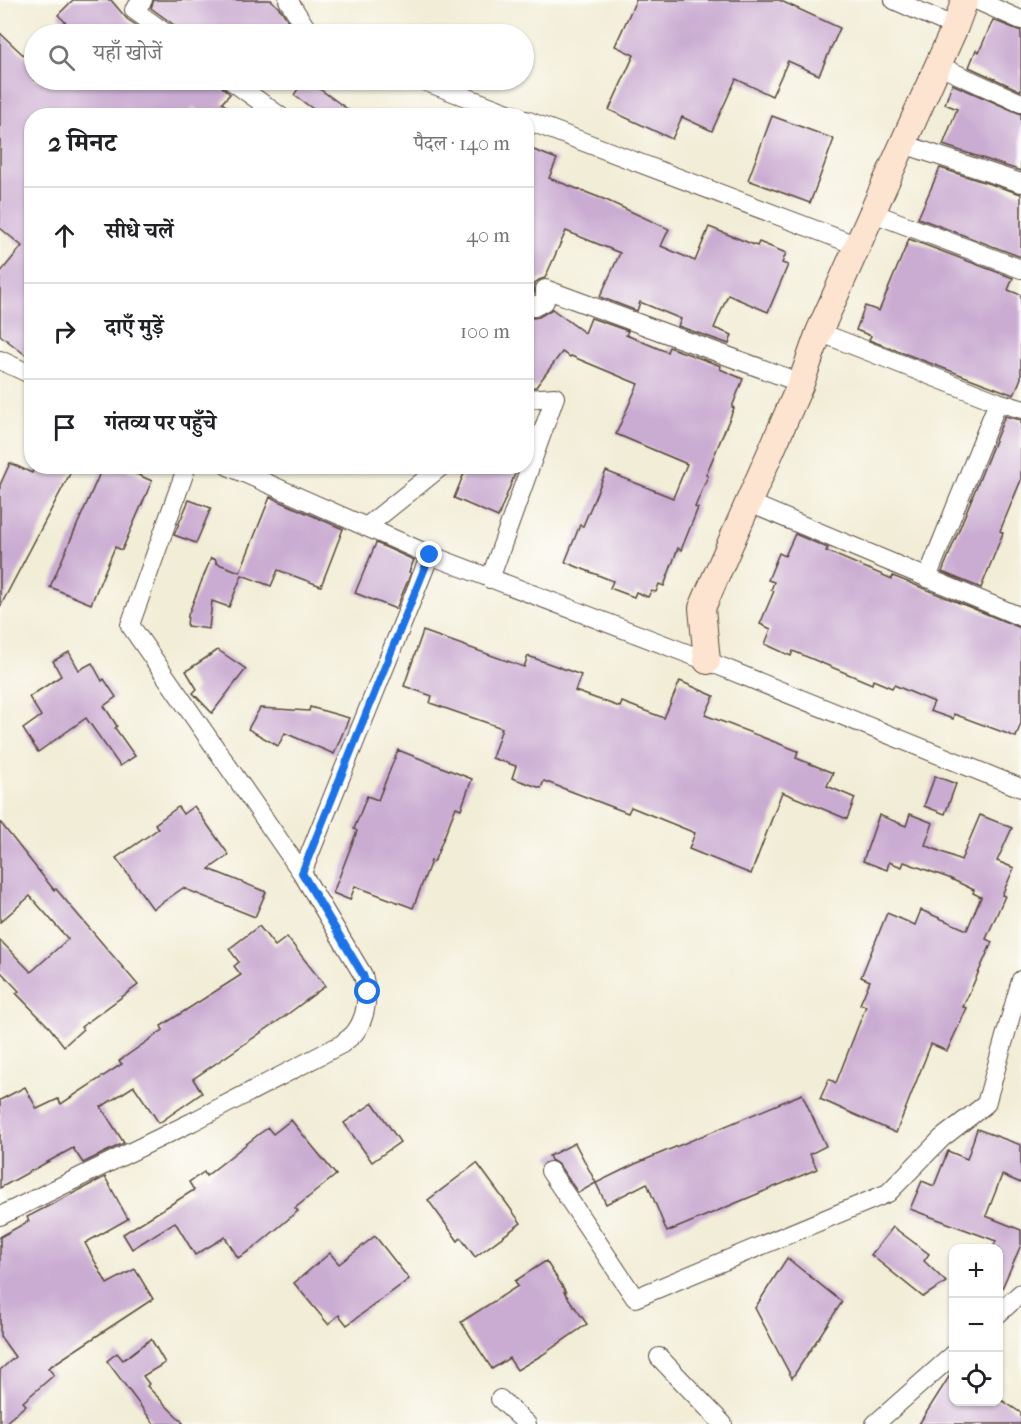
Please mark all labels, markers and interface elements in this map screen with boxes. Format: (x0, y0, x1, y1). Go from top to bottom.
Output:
search box (24, 24, 534, 90)
text: यहाँ खोजें (93, 40, 162, 66)
icon: search (45, 41, 78, 74)
text: 2 मिनट (48, 127, 116, 158)
text: पैदल · 140 m (414, 132, 510, 155)
text: सीधे चलें (105, 218, 174, 244)
icon: ahead (48, 219, 81, 252)
text: 40 m (466, 224, 510, 247)
text: दाएँ मुड़ें (105, 314, 164, 340)
icon: right (48, 315, 81, 348)
text: 100 m (460, 320, 510, 343)
text: गंतव्य पर पहुँचे (105, 410, 216, 436)
icon: arrive (48, 411, 81, 444)
route end (416, 541, 442, 567)
route start (354, 978, 380, 1004)
map controls (949, 1244, 1003, 1406)
button: + (949, 1244, 1003, 1298)
button: − (949, 1298, 1003, 1352)
button: locate (949, 1352, 1003, 1406)

